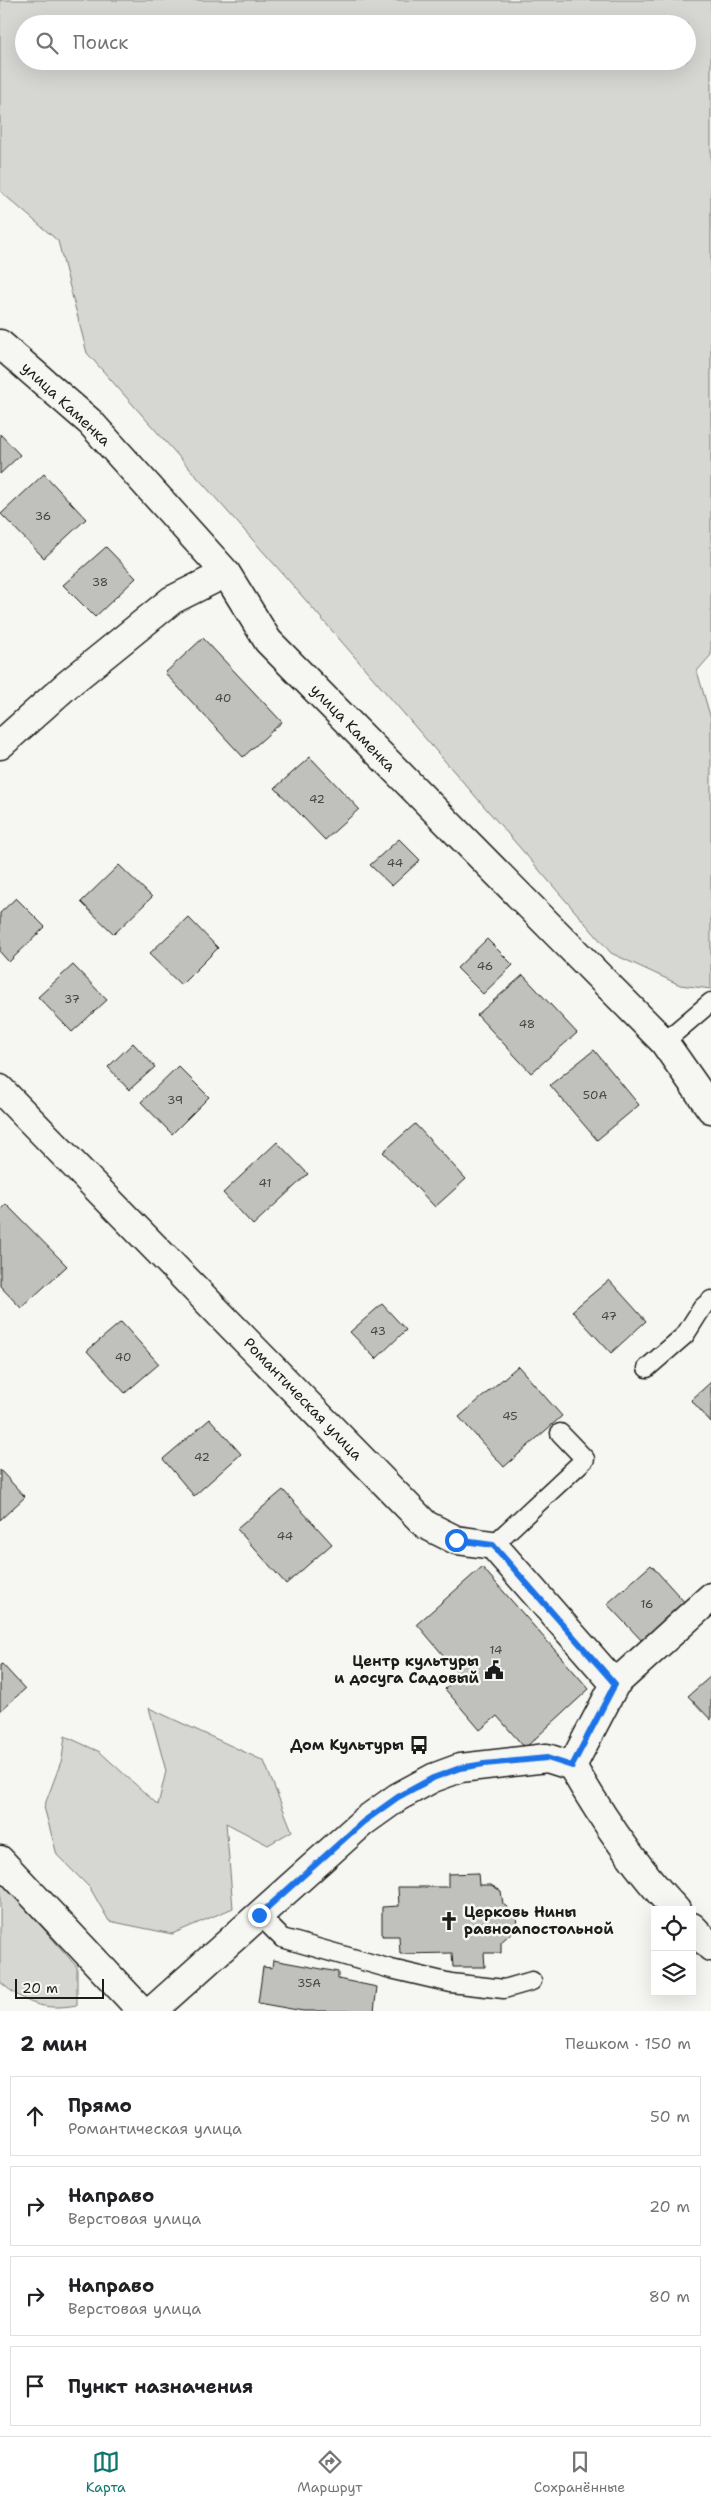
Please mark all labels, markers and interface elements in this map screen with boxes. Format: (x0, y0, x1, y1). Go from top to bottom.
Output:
search box (15, 15, 696, 70)
icon: search (33, 29, 61, 57)
text: Поиск (73, 30, 128, 55)
street label: улица Каменка (17, 357, 115, 451)
house number: 36 (35, 508, 51, 524)
house number: 38 (92, 574, 108, 590)
street label: улица Каменка (306, 680, 401, 777)
house number: 40 (215, 690, 231, 706)
house number: 42 (309, 791, 325, 807)
house number: 44 (387, 855, 403, 871)
house number: 46 (477, 958, 493, 974)
house number: 37 (64, 991, 80, 1007)
house number: 48 (519, 1016, 535, 1032)
house number: 50А (583, 1087, 607, 1103)
house number: 39 (167, 1092, 183, 1108)
house number: 41 (259, 1175, 271, 1191)
house number: 47 (601, 1308, 617, 1324)
house number: 43 (370, 1323, 386, 1339)
street label: Романтическая улица (239, 1333, 367, 1465)
house number: 40 (115, 1349, 131, 1365)
house number: 45 (502, 1408, 518, 1424)
house number: 42 (194, 1449, 210, 1465)
house number: 44 (277, 1528, 293, 1544)
route start (445, 1529, 468, 1552)
house number: 16 (640, 1596, 654, 1612)
house number: 14 (490, 1642, 502, 1658)
place label: Центр культуры и досуга Садовый (334, 1651, 480, 1688)
public building icon: Центр культуры и досуга Садовый (483, 1659, 505, 1681)
bus stop icon: Дом Культуры (408, 1734, 430, 1756)
place label: Дом Культуры (290, 1735, 404, 1755)
place label: Церковь Нины равноапостольной (464, 1902, 614, 1939)
route end (248, 1904, 271, 1927)
map controls (651, 1906, 696, 1996)
button: locate (651, 1906, 696, 1951)
church icon: Церковь Нины равноапостольной (438, 1910, 460, 1932)
button: layers (651, 1951, 696, 1996)
house number: 35А (297, 1975, 321, 1991)
scale bar (15, 1976, 104, 1999)
text: 20 m (22, 1979, 58, 1997)
text: 2 мин (20, 2030, 87, 2058)
text: Пешком · 150 m (565, 2033, 691, 2054)
text: Прямо (68, 2093, 132, 2118)
icon: ahead (21, 2102, 49, 2130)
text: 50 m (650, 2106, 690, 2127)
text: Романтическая улица (68, 2118, 242, 2139)
text: Направо (68, 2183, 154, 2208)
icon: right (21, 2192, 49, 2220)
text: 20 m (649, 2196, 690, 2217)
text: Верстовая улица (68, 2208, 201, 2229)
text: Направо (68, 2273, 154, 2298)
icon: right (21, 2282, 49, 2310)
text: 80 m (649, 2286, 690, 2307)
text: Верстовая улица (68, 2298, 201, 2319)
icon: arrive (21, 2372, 49, 2400)
text: Пункт назначения (68, 2374, 253, 2399)
tab: Карта (86, 2448, 126, 2496)
tab: Маршрут (297, 2448, 362, 2496)
tab: Сохранённые (534, 2448, 625, 2496)

